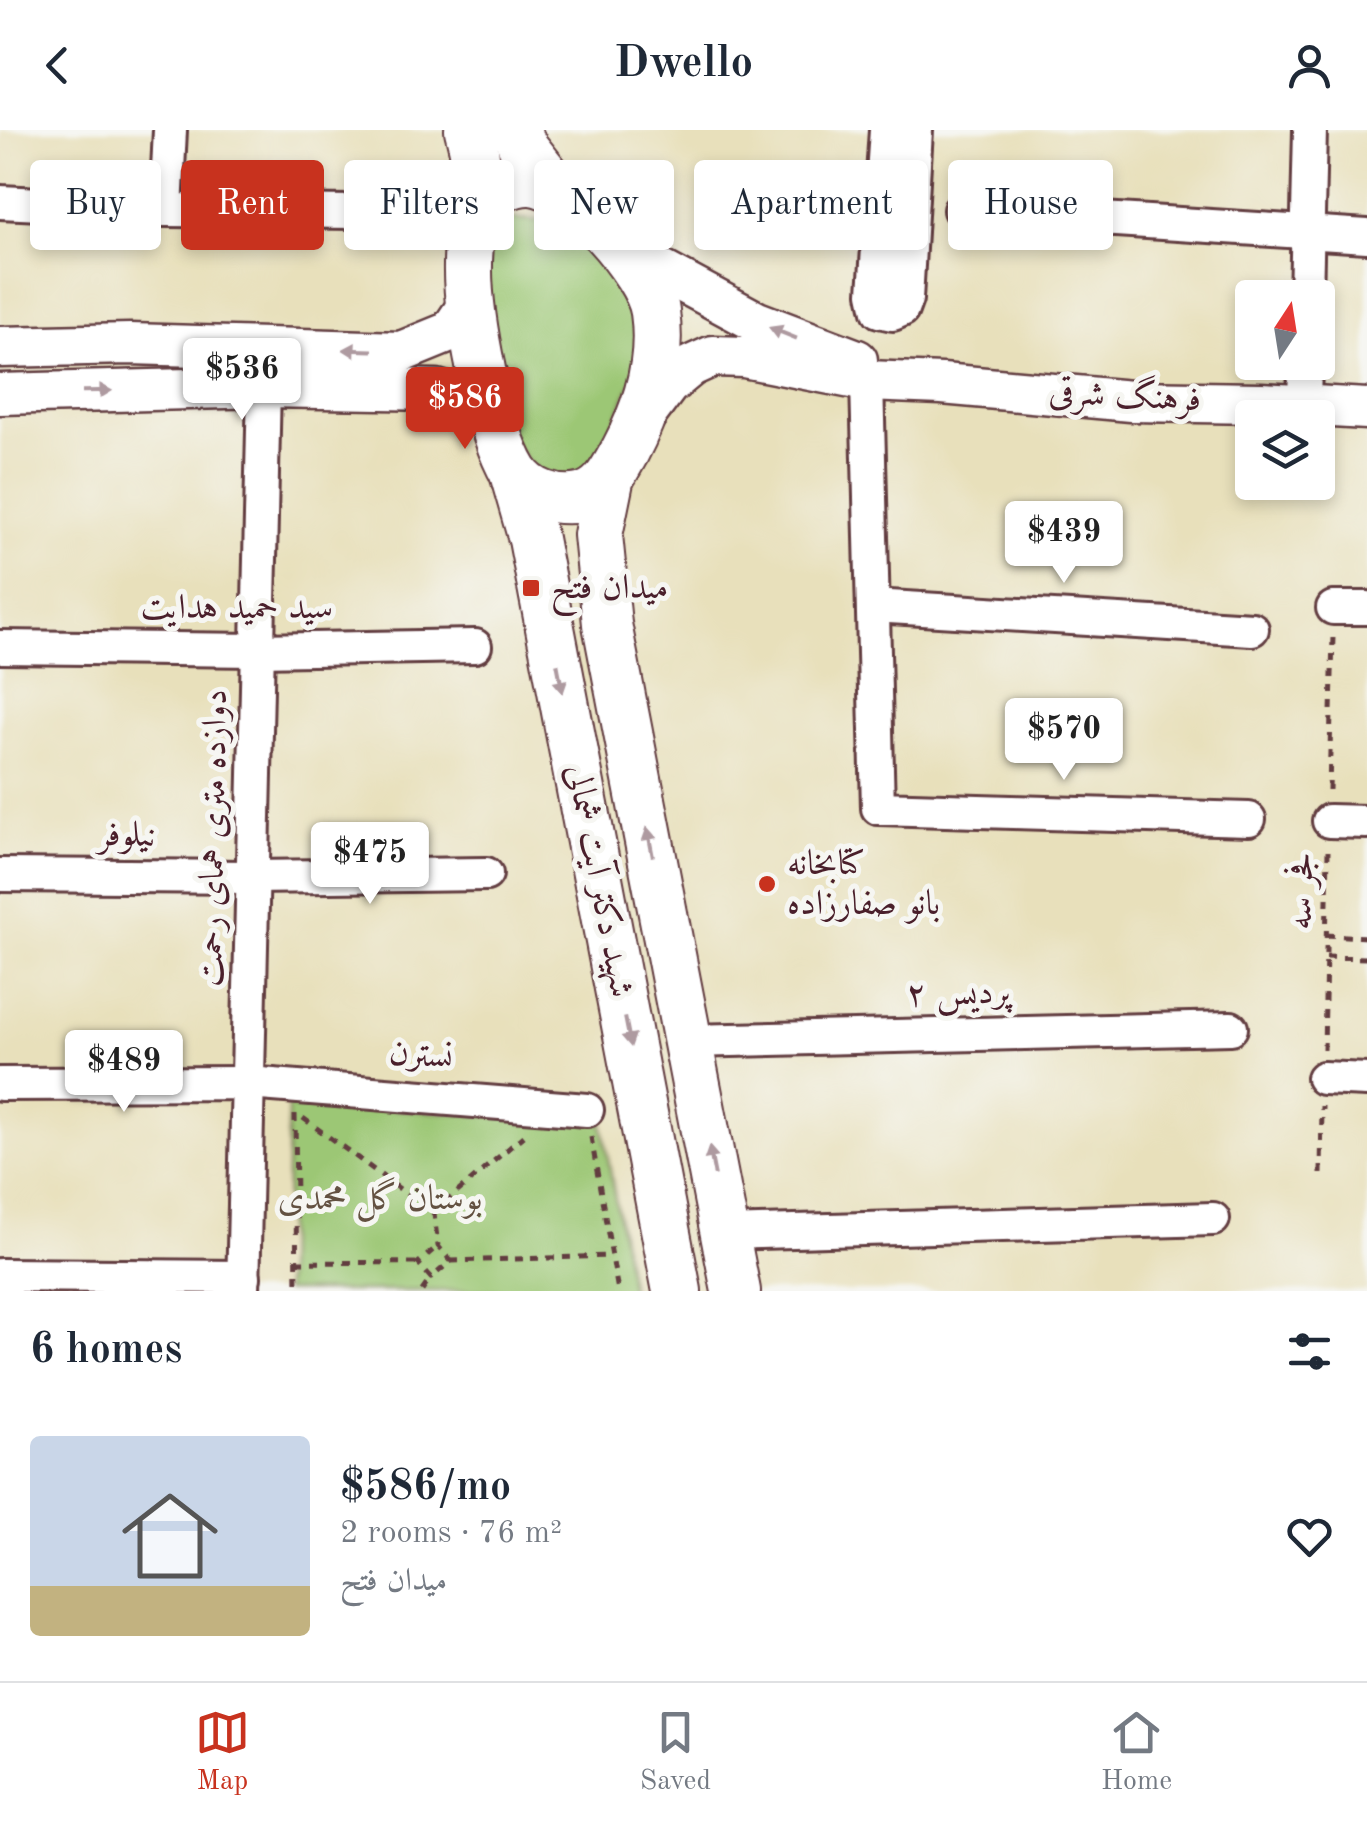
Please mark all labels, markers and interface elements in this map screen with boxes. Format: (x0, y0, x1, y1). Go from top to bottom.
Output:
icon: back (30, 38, 85, 93)
icon: person (1282, 38, 1337, 93)
text: Dwello (614, 42, 753, 87)
chip: Buy (30, 160, 161, 250)
chip: Rent (181, 160, 324, 250)
chip: Filters (344, 160, 514, 250)
chip: New (534, 160, 674, 250)
chip: Apartment (694, 160, 928, 250)
chip: House (948, 160, 1113, 250)
north arrow (1235, 280, 1335, 380)
map controls (1235, 280, 1335, 500)
one-way arrow (768, 324, 798, 340)
pin: $536 (183, 338, 301, 423)
one-way arrow (342, 342, 374, 358)
text: $536 (205, 354, 279, 386)
pin: $586 (406, 367, 524, 452)
street label: فرهنگ شرقی (1048, 369, 1202, 421)
one-way arrow (82, 383, 114, 399)
text: $586 (428, 383, 502, 415)
button: layers (1235, 400, 1335, 500)
pin: $439 (1005, 501, 1123, 586)
text: $439 (1027, 517, 1101, 549)
place label: میدان فتح (551, 571, 668, 617)
marker: میدان فتح (520, 577, 542, 599)
street label: سید حمید هدایت (141, 591, 333, 628)
one-way arrow (552, 663, 568, 694)
street label: دوازده متری همای رحمت (194, 689, 235, 987)
pin: $570 (1005, 698, 1123, 783)
text: $570 (1027, 714, 1101, 746)
street label: شهید دکتر آیت شمالی (556, 761, 644, 1001)
street label: نیلوفر (95, 818, 156, 856)
pin: $475 (311, 822, 429, 907)
one-way arrow (641, 826, 657, 857)
text: $475 (333, 838, 407, 870)
place label: کتابخانه بانو صفارزاده (787, 847, 940, 924)
street label: فجر سه (1282, 852, 1322, 930)
marker: کتابخانه بانو صفارزاده (756, 873, 778, 895)
street label: پردیس ۲ (906, 976, 1013, 1016)
one-way arrow (620, 1017, 636, 1048)
pin: $489 (65, 1030, 183, 1115)
street label: نسترن (388, 1036, 454, 1076)
text: $489 (87, 1046, 161, 1078)
one-way arrow (703, 1145, 719, 1176)
park label: بوستان گل محمدی (277, 1176, 483, 1222)
icon: filters (1282, 1324, 1337, 1379)
text: 6 homes (30, 1330, 182, 1372)
text: $586/mo (340, 1467, 511, 1509)
icon: home (110, 1476, 230, 1596)
icon: heart (1282, 1509, 1337, 1564)
text: 2 rooms · 76 m² (340, 1518, 562, 1550)
text: میدان فتح (340, 1566, 447, 1598)
tab: Map (195, 1705, 250, 1800)
tab: Saved (640, 1705, 711, 1800)
tab: Home (1101, 1705, 1172, 1800)

